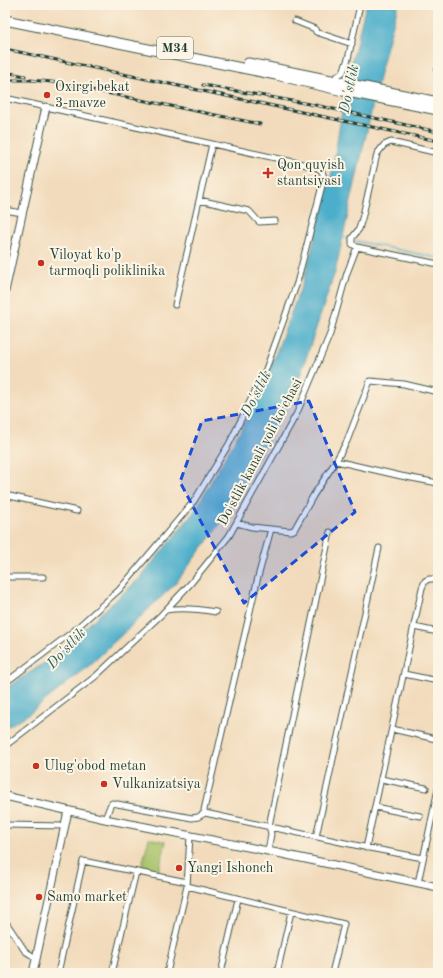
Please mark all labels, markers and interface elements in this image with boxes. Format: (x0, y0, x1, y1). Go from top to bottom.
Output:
road number: M34 (157, 37, 193, 59)
water label: Do'stlik (337, 63, 362, 116)
place label: Oxirgi bekat 3-mavze (55, 80, 130, 110)
marker: Oxirgi bekat 3-mavze (42, 90, 52, 100)
place label: Qon quyish stantsiyasi (277, 158, 345, 188)
marker: Qon quyish stantsiyasi (262, 167, 274, 179)
place label: Viloyat ko'p tarmoqli poliklinika (49, 248, 165, 278)
marker: Viloyat ko'p tarmoqli poliklinika (36, 258, 46, 268)
water label: Do'stlik (239, 369, 275, 420)
street label: Do'stlik kanali yoli ko'chasi (215, 376, 305, 528)
water label: Do'stlik (44, 626, 89, 673)
place label: Ulug'obod metan (44, 759, 147, 773)
marker: Ulug'obod metan (31, 761, 41, 771)
place label: Vulkanizatsiya (112, 777, 201, 791)
marker: Vulkanizatsiya (99, 779, 109, 789)
place label: Yangi Ishonch (187, 861, 274, 875)
marker: Yangi Ishonch (174, 863, 184, 873)
place label: Samo market (47, 890, 127, 904)
marker: Samo market (34, 892, 44, 902)

